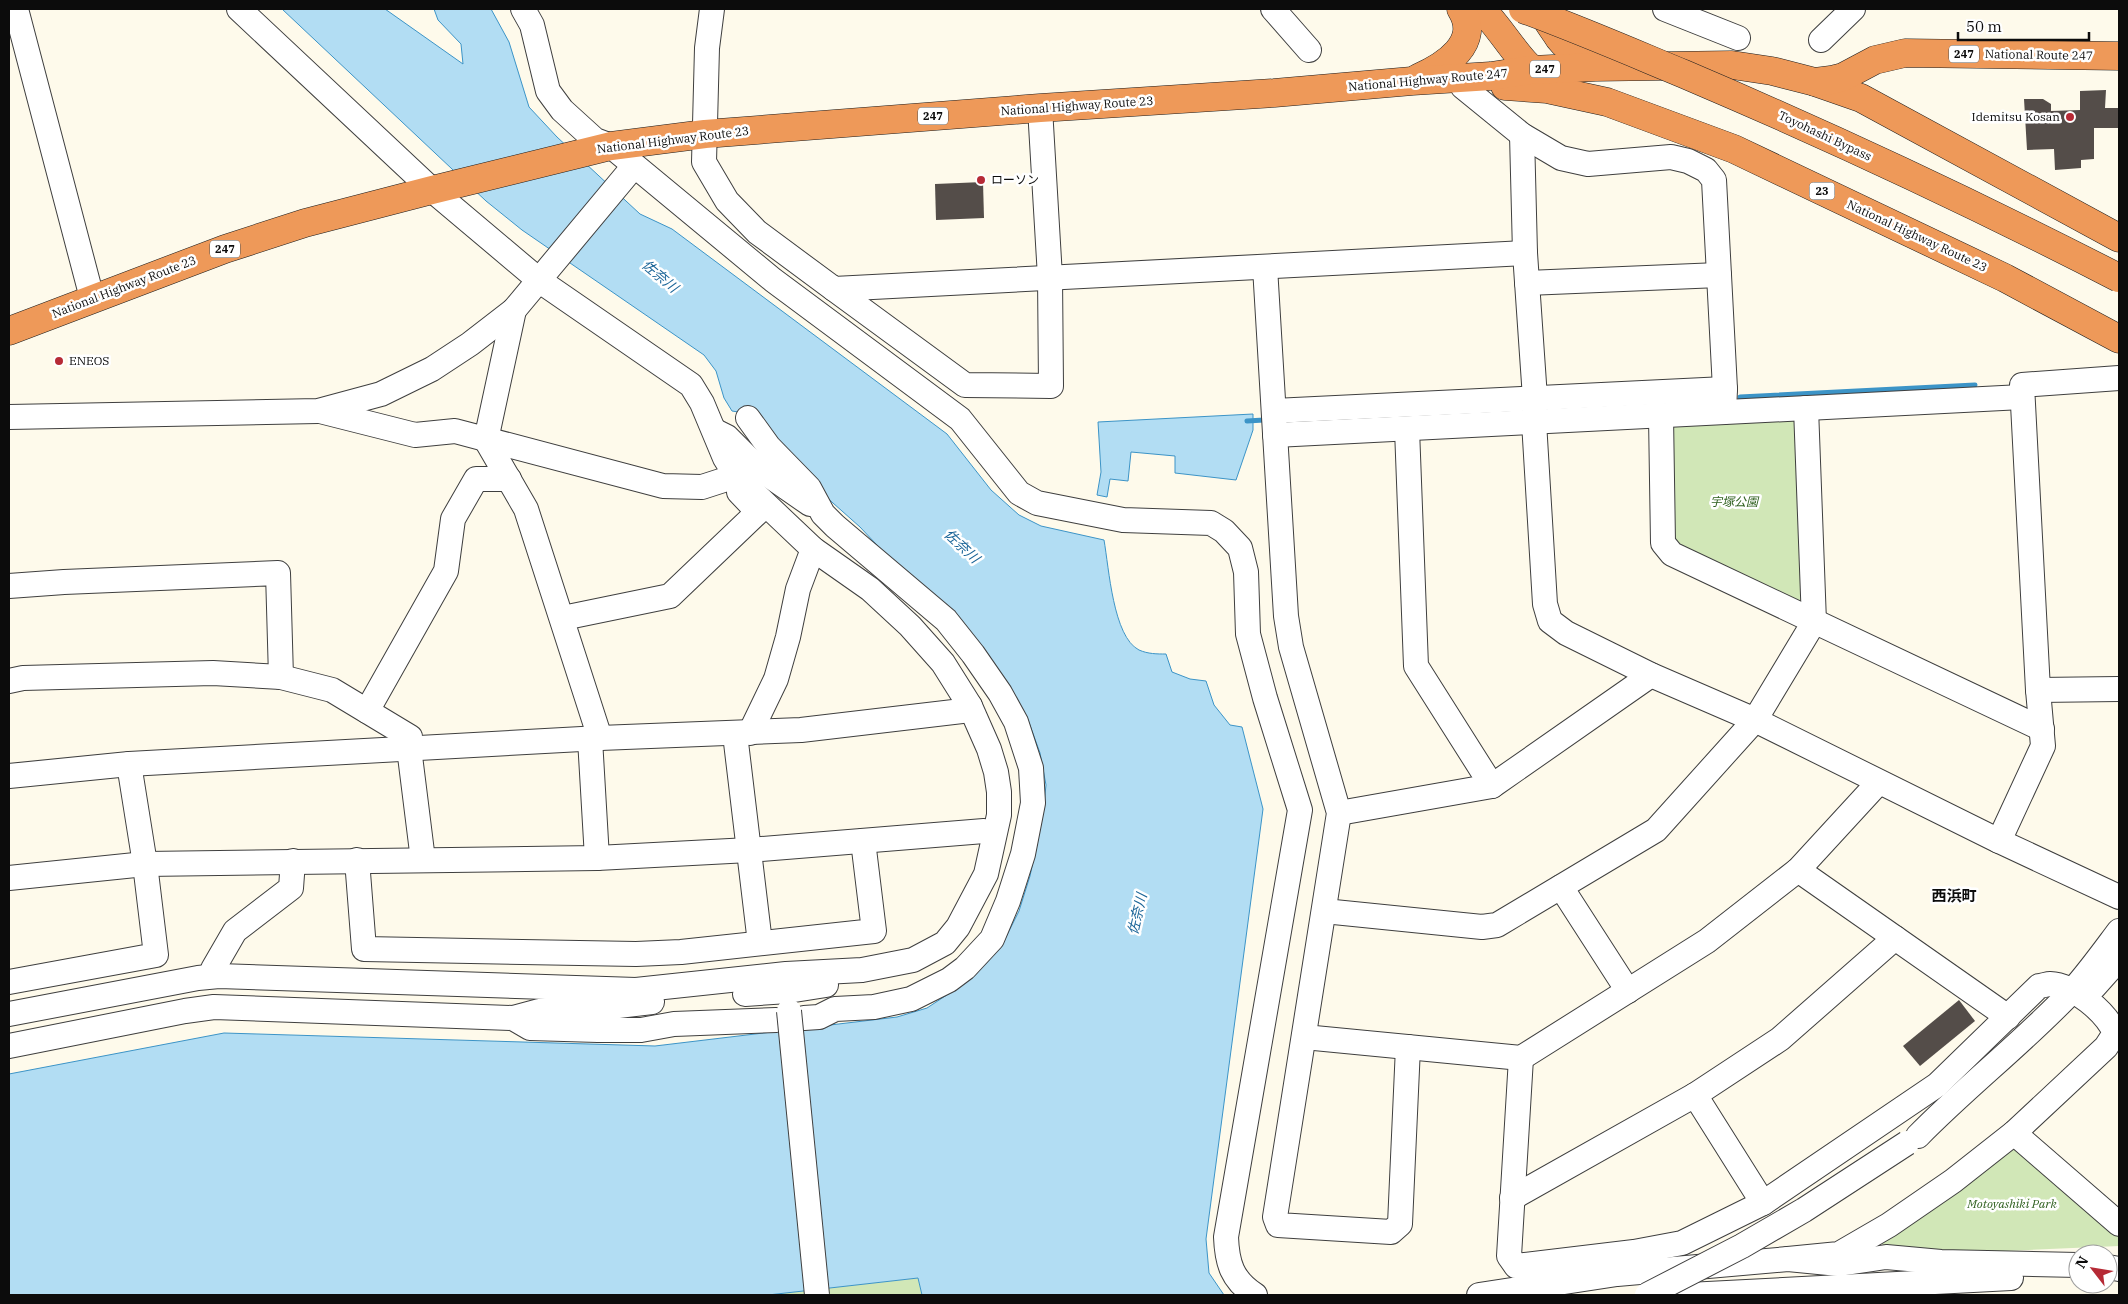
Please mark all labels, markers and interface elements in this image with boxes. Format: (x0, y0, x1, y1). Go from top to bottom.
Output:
scale bar (1958, 10, 2089, 42)
text: 50 m (1966, 17, 2002, 36)
road number: 247 (1949, 46, 1979, 62)
street label: National Route 247 (1985, 46, 2093, 63)
road number: 247 (1530, 61, 1560, 78)
street label: National Highway Route 247 (1348, 65, 1508, 94)
street label: National Highway Route 23 (1000, 93, 1154, 118)
street label: Toyohashi Bypass (1776, 107, 1874, 164)
road number: 247 (918, 108, 948, 124)
place label: Idemitsu Kosan (1972, 109, 2060, 124)
marker: Idemitsu Kosan (2064, 111, 2076, 123)
street label: National Highway Route 23 (596, 123, 750, 156)
place label: ローソン (991, 172, 1039, 187)
marker: ローソン (975, 174, 987, 186)
road number: 23 (1810, 182, 1834, 200)
street label: National Highway Route 23 (1845, 196, 1990, 275)
road number: 247 (210, 240, 240, 258)
street label: National Highway Route 23 (50, 252, 198, 321)
water label: 佐奈川 (638, 256, 683, 298)
place label: ENEOS (69, 353, 109, 368)
marker: ENEOS (53, 355, 65, 367)
park label: 宇塚公園 (1710, 494, 1760, 509)
water label: 佐奈川 (941, 525, 985, 568)
district label: 西浜町 (1931, 886, 1977, 905)
water label: 佐奈川 (1124, 890, 1151, 936)
park label: Motoyashiki Park (1966, 1196, 2058, 1211)
north arrow (2068, 1244, 2118, 1294)
text: N (2071, 1253, 2092, 1272)

